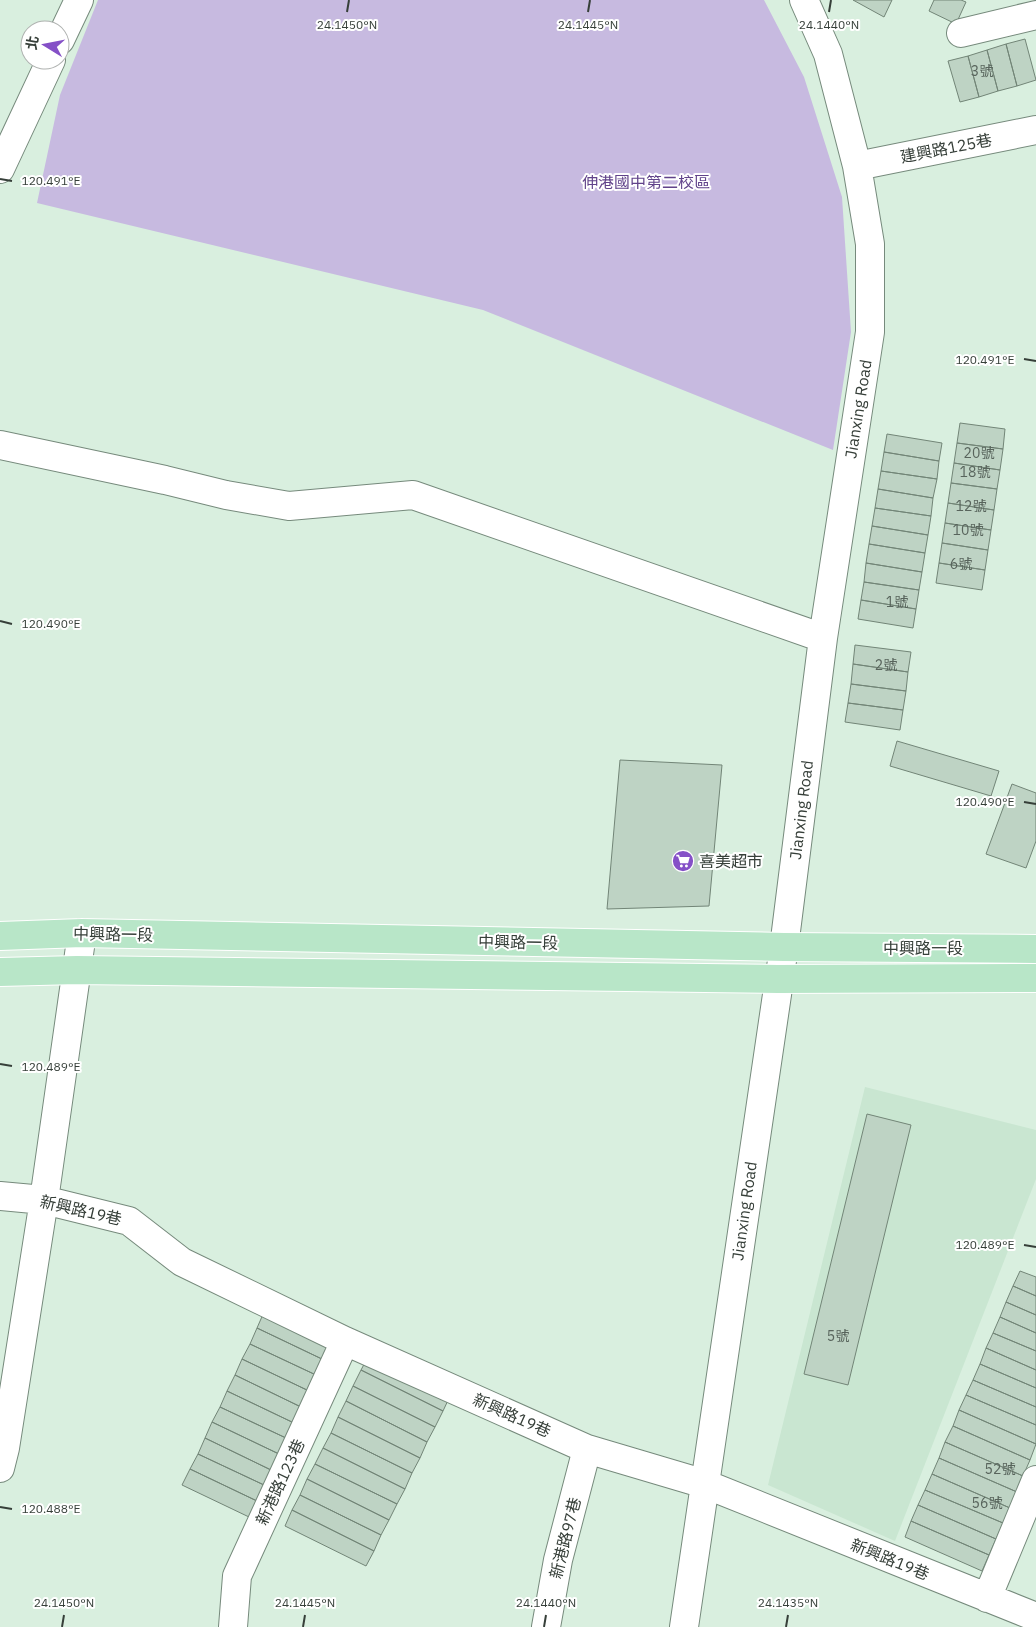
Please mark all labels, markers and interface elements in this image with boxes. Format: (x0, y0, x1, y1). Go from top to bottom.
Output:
text: 24.1450°N (317, 17, 377, 32)
text: 24.1445°N (558, 17, 618, 32)
text: 24.1440°N (799, 17, 859, 32)
north arrow (20, 20, 70, 70)
text: 北 (22, 34, 42, 51)
house number: 3號 (971, 62, 993, 80)
street label: 建興路125巷 (899, 129, 993, 167)
park label: 伸港國中第二校區 (582, 172, 710, 192)
text: 120.491°E (21, 173, 81, 188)
text: 120.491°E (955, 352, 1015, 367)
street label: Jianxing Road (840, 358, 876, 460)
house number: 20號 (964, 444, 994, 462)
house number: 18號 (960, 463, 990, 481)
house number: 12號 (956, 497, 986, 515)
house number: 10號 (953, 521, 983, 539)
house number: 6號 (950, 555, 972, 573)
house number: 1號 (886, 593, 908, 611)
text: 120.490°E (21, 616, 81, 631)
house number: 2號 (875, 656, 897, 674)
street label: Jianxing Road (785, 759, 817, 861)
text: 120.490°E (955, 794, 1015, 809)
supermarket icon: 喜美超市 (671, 849, 695, 873)
place label: 喜美超市 (699, 851, 763, 871)
street label: 中興路一段 (73, 923, 153, 945)
street label: 中興路一段 (478, 931, 558, 953)
street label: 中興路一段 (883, 938, 963, 958)
text: 120.489°E (21, 1059, 81, 1074)
street label: Jianxing Road (727, 1160, 761, 1262)
street label: 新興路19巷 (38, 1191, 124, 1229)
text: 120.489°E (955, 1237, 1015, 1252)
house number: 5號 (827, 1327, 849, 1345)
street label: 新興路19巷 (470, 1389, 554, 1441)
street label: 新港路123巷 (251, 1436, 309, 1528)
house number: 52號 (985, 1460, 1015, 1478)
house number: 56號 (972, 1494, 1002, 1512)
street label: 新港路97巷 (545, 1495, 585, 1581)
text: 120.488°E (21, 1501, 81, 1516)
street label: 新興路19巷 (848, 1534, 932, 1584)
text: 24.1450°N (34, 1595, 94, 1610)
text: 24.1445°N (275, 1595, 335, 1610)
text: 24.1440°N (516, 1595, 576, 1610)
text: 24.1435°N (758, 1595, 818, 1610)

